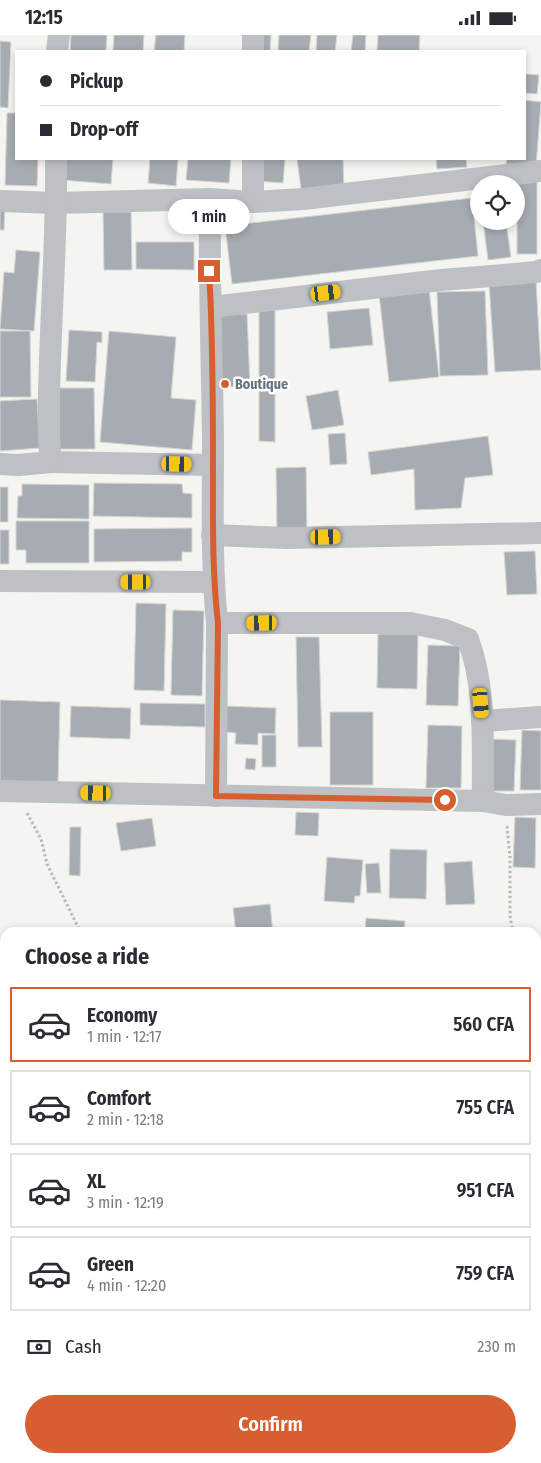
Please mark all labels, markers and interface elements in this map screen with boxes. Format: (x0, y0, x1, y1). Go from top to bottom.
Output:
text: 12:15 (25, 6, 63, 29)
text: Pickup (70, 70, 123, 93)
text: Drop-off (70, 118, 138, 141)
map controls (470, 175, 525, 230)
button: locate (470, 175, 525, 230)
callout: 1 min (168, 199, 250, 233)
text: 1 min (192, 207, 226, 226)
route end (198, 260, 220, 282)
car (310, 284, 341, 302)
place label: Boutique (235, 376, 288, 393)
marker: Boutique (219, 378, 231, 390)
car (161, 456, 192, 472)
car (310, 529, 341, 545)
car (121, 575, 151, 590)
car (246, 615, 277, 631)
car (472, 687, 489, 719)
car (80, 785, 111, 801)
route start (434, 789, 456, 811)
text: Choose a ride (25, 943, 149, 970)
icon: car (27, 1002, 72, 1047)
text: Economy (87, 1004, 157, 1027)
text: 560 CFA (453, 1013, 514, 1036)
text: 1 min · 12:17 (87, 1027, 161, 1046)
icon: car (27, 1085, 72, 1130)
text: Comfort (87, 1087, 151, 1110)
text: 755 CFA (456, 1096, 514, 1119)
text: 2 min · 12:18 (87, 1110, 164, 1129)
icon: car (27, 1168, 72, 1213)
text: XL (87, 1170, 106, 1193)
text: 951 CFA (457, 1179, 514, 1202)
text: 3 min · 12:19 (87, 1193, 164, 1212)
icon: car (27, 1251, 72, 1296)
text: Green (87, 1253, 134, 1276)
text: 759 CFA (456, 1262, 514, 1285)
text: 4 min · 12:20 (87, 1276, 166, 1295)
icon: cash (25, 1333, 53, 1361)
text: Cash (65, 1335, 102, 1358)
text: 230 m (477, 1337, 516, 1356)
button: Confirm (25, 1395, 516, 1453)

